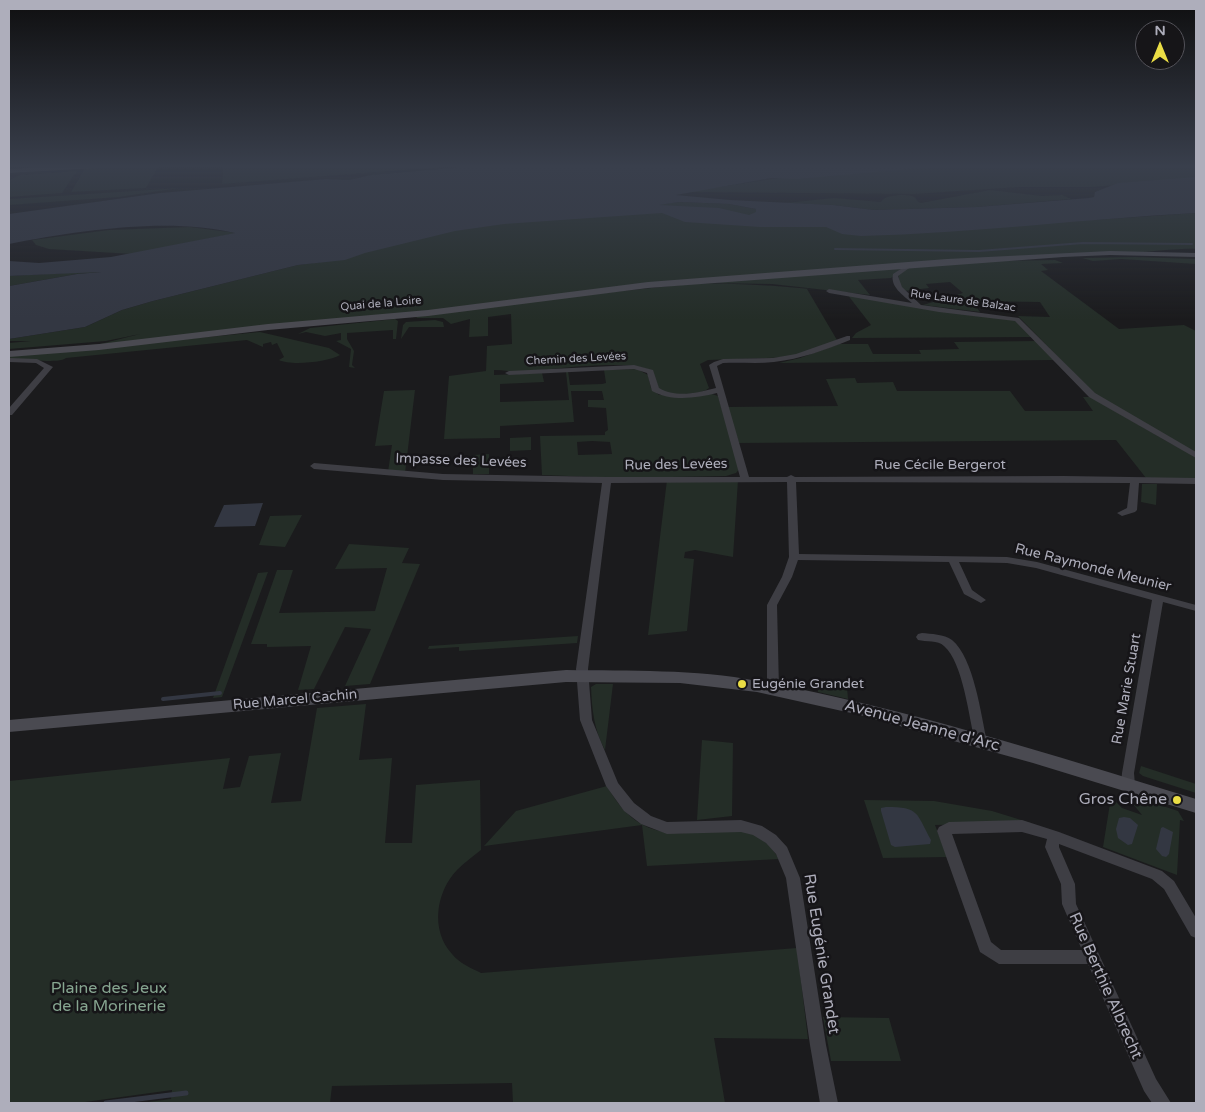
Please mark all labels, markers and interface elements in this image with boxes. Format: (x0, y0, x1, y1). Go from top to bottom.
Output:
north arrow (1135, 20, 1185, 70)
text: N (1154, 22, 1166, 39)
street label: Rue Laure de Balzac (910, 287, 1016, 315)
street label: Quai de la Loire (340, 294, 422, 314)
street label: Chemin des Levées (526, 350, 626, 368)
street label: Impasse des Levées (395, 450, 527, 472)
street label: Rue des Levées (624, 456, 728, 474)
street label: Rue Cécile Bergerot (874, 457, 1006, 473)
street label: Rue Raymonde Meunier (1013, 540, 1173, 596)
street label: Rue Marie Stuart (1109, 632, 1145, 746)
place label: Eugénie Grandet (752, 676, 864, 692)
marker: Eugénie Grandet (736, 678, 748, 690)
street label: Rue Marcel Cachin (232, 686, 358, 714)
street label: Avenue Jeanne d'Arc (842, 696, 1002, 756)
place label: Gros Chêne (1079, 790, 1167, 810)
marker: Gros Chêne (1171, 794, 1183, 806)
street label: Rue Eugénie Grandet (799, 872, 843, 1036)
street label: Rue Berthie Albrecht (1064, 910, 1146, 1062)
park label: Plaine des Jeux de la Morinerie (51, 979, 167, 1017)

